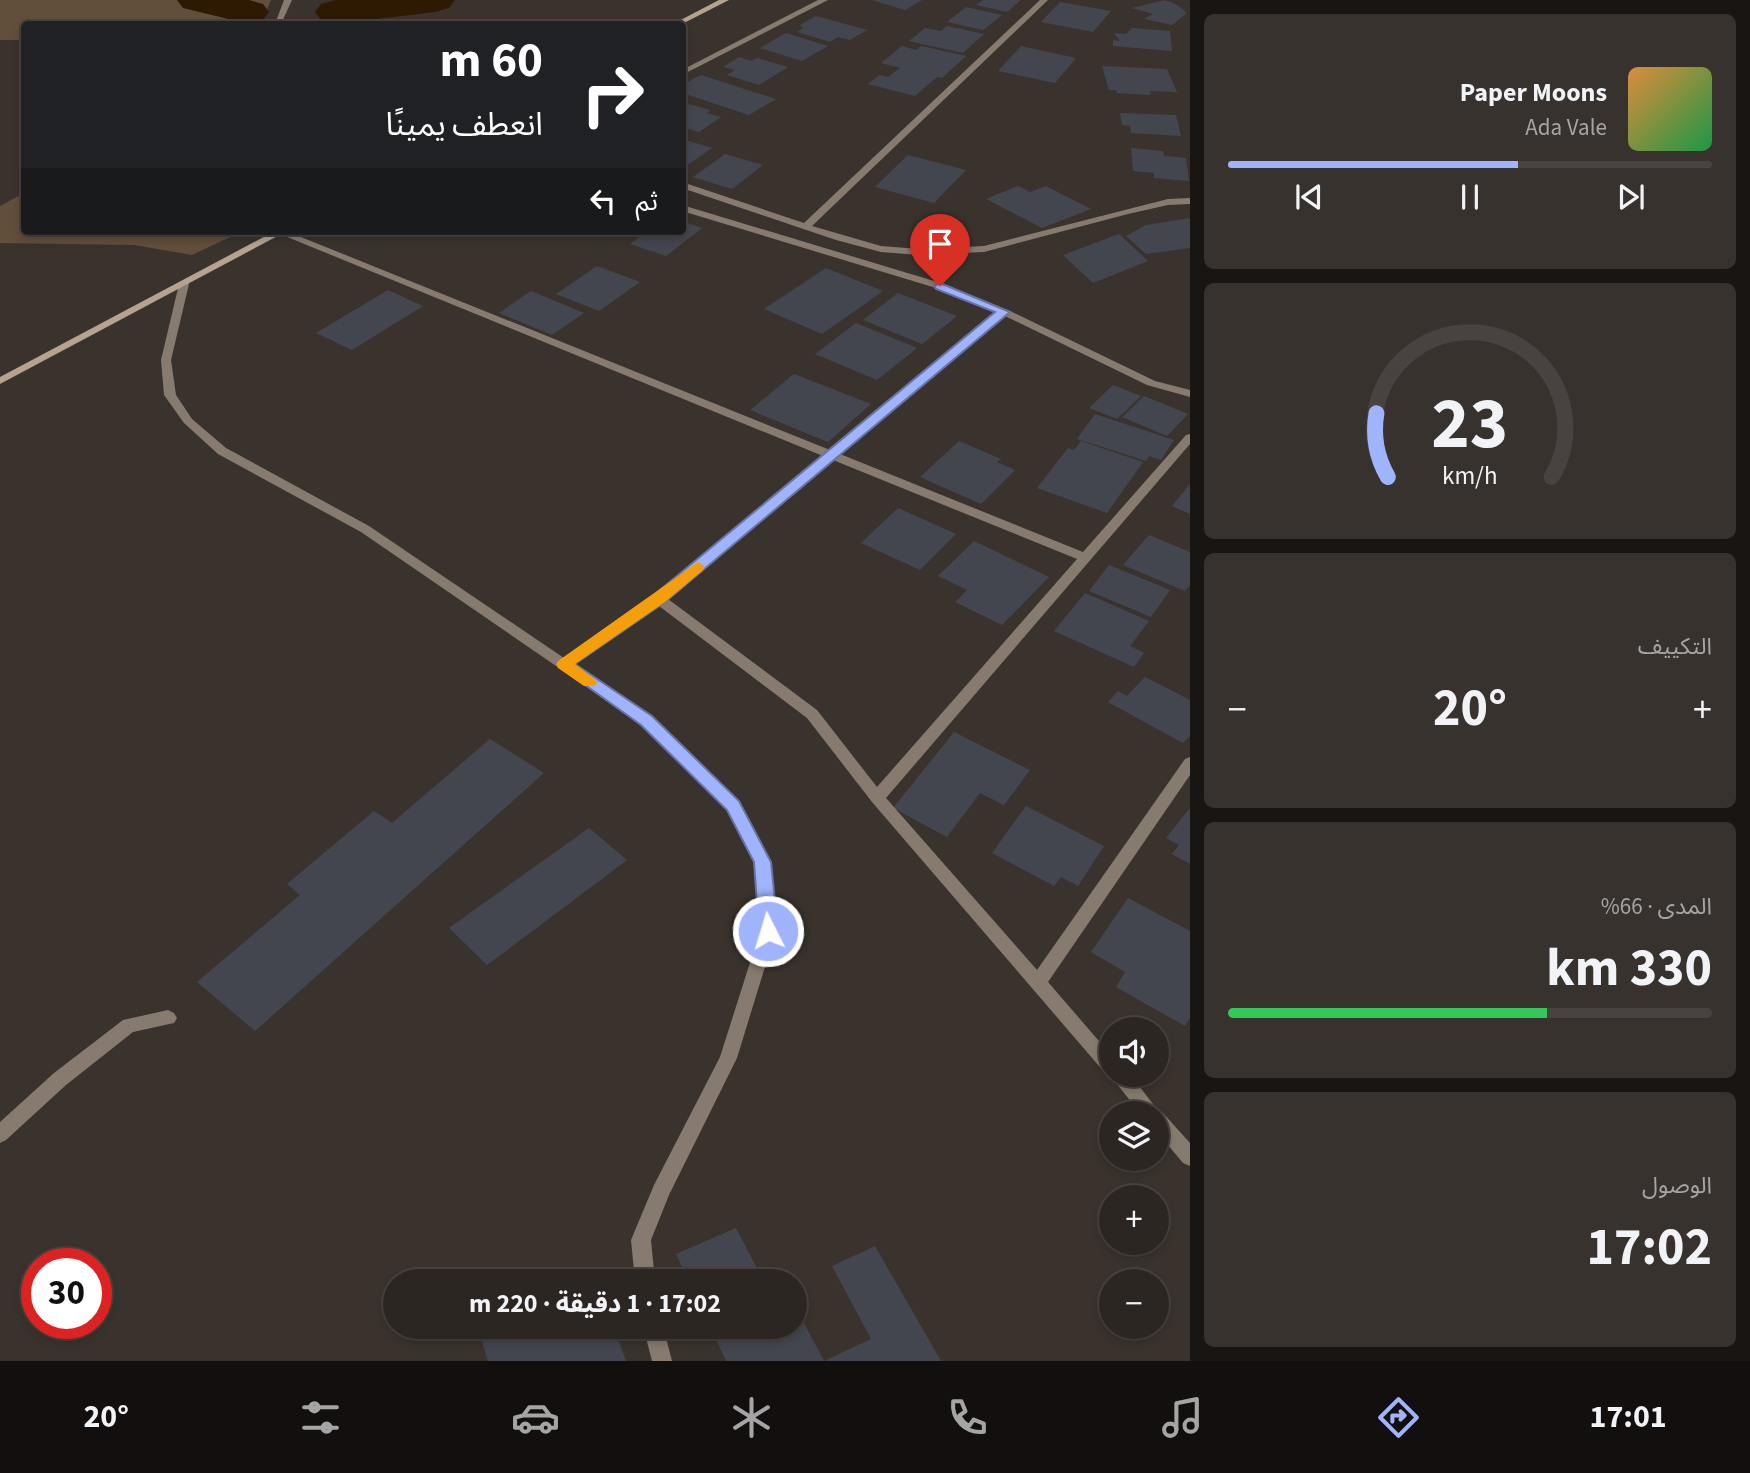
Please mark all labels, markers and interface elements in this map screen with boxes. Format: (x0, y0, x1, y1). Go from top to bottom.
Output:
text: 60 m (439, 26, 543, 96)
icon: right (567, 49, 658, 140)
text: Paper Moons (1460, 74, 1607, 111)
text: انعطف يمينًا (386, 102, 543, 148)
text: Ada Vale (1525, 111, 1607, 144)
icon: previous (1290, 178, 1328, 216)
icon: pause (1451, 178, 1489, 216)
icon: next (1612, 178, 1650, 216)
icon: left (584, 182, 622, 220)
text: ثم (636, 183, 658, 220)
pin (910, 214, 970, 286)
icon: arrive (921, 225, 959, 263)
text: 23 (1432, 373, 1508, 477)
text: km/h (1442, 458, 1498, 494)
text: التكييف (1638, 630, 1712, 663)
text: 20° (1433, 672, 1507, 746)
text: − (1228, 683, 1247, 737)
text: + (1693, 683, 1712, 737)
text: المدى · 66% (1601, 890, 1712, 923)
position arrow (731, 894, 805, 968)
text: 330 km (1546, 932, 1712, 1006)
map controls (1099, 1017, 1169, 1339)
button: sound (1099, 1017, 1169, 1087)
button: layers (1099, 1101, 1169, 1171)
text: الوصول (1642, 1169, 1712, 1202)
button: + (1099, 1185, 1169, 1255)
text: 17:02 (1587, 1211, 1712, 1285)
speed limit sign: 30 (21, 1248, 112, 1339)
button: − (1099, 1269, 1169, 1339)
text: 17:02 · 1 دقيقة · 220 m (469, 1285, 721, 1322)
icon: filters (296, 1393, 345, 1442)
icon: car (511, 1393, 560, 1442)
icon: climate (727, 1393, 776, 1442)
icon: phone (943, 1393, 992, 1442)
icon: music (1158, 1393, 1207, 1442)
icon: directions (1374, 1393, 1423, 1442)
text: 20° (83, 1394, 129, 1440)
text: 17:01 (1589, 1394, 1667, 1440)

